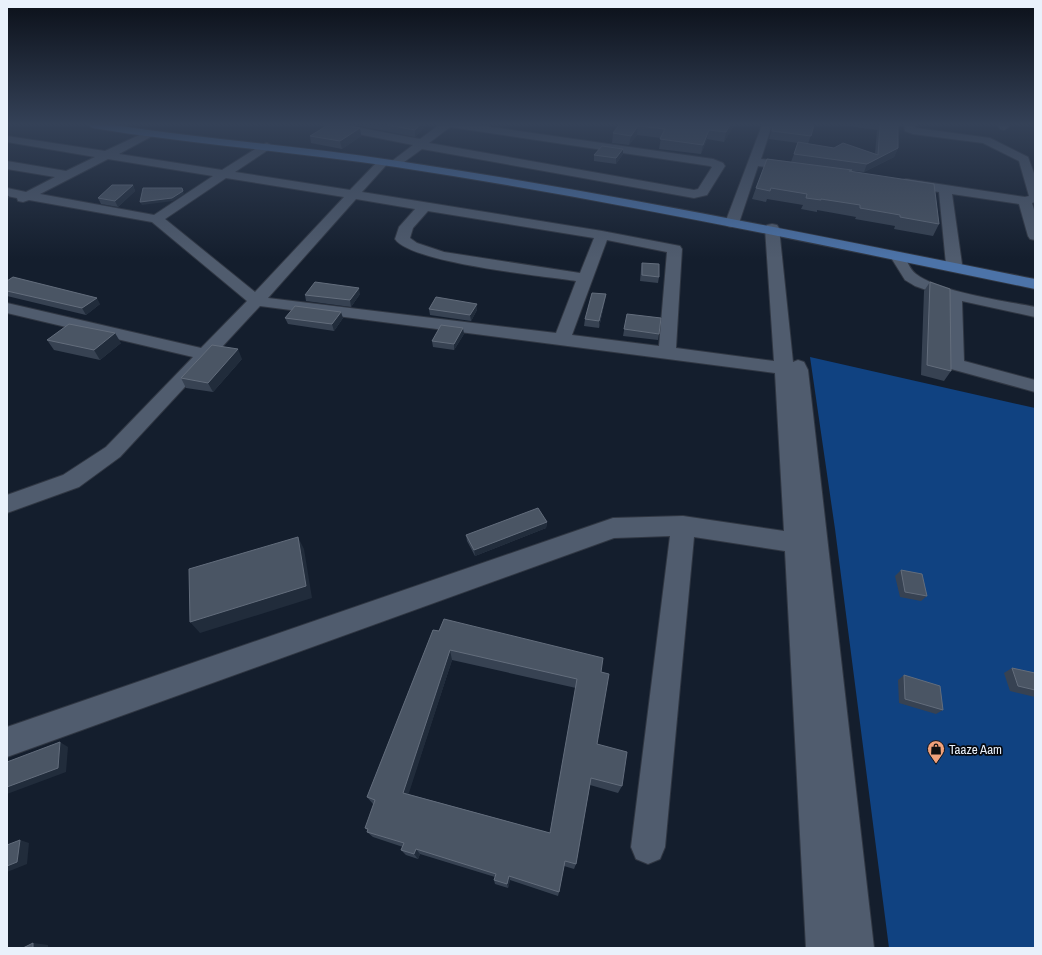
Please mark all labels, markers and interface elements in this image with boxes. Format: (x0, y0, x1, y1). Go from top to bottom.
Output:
shop icon: Taaze Aam (926, 739, 946, 764)
place label: Taaze Aam (949, 741, 1002, 758)

